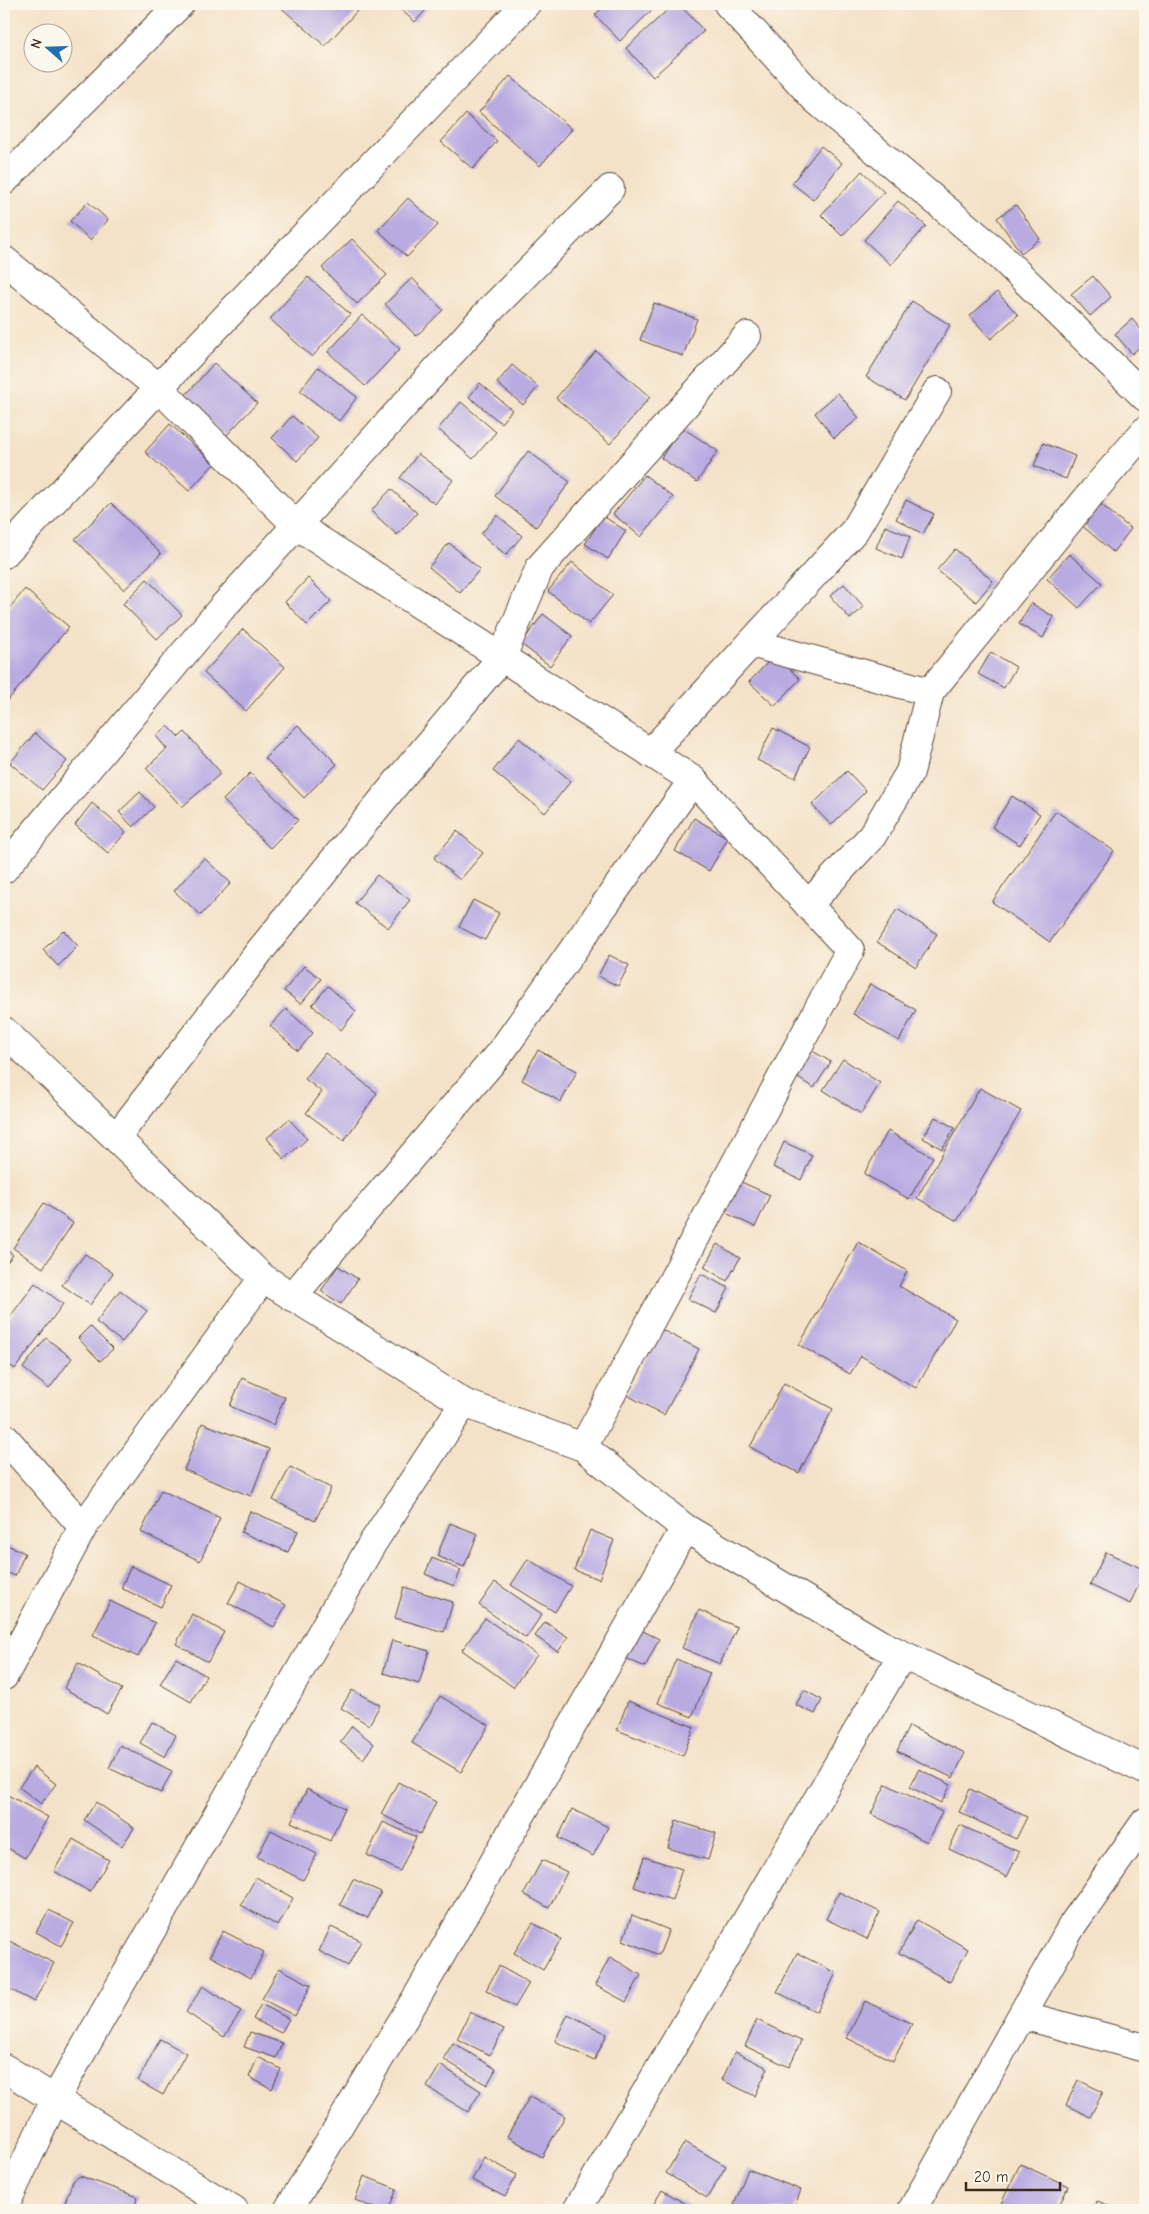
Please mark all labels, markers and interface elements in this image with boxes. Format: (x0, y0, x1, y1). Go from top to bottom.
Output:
north arrow (22, 22, 72, 72)
text: N (27, 37, 46, 51)
scale bar (966, 2159, 1060, 2191)
text: 20 m (974, 2168, 1008, 2186)

